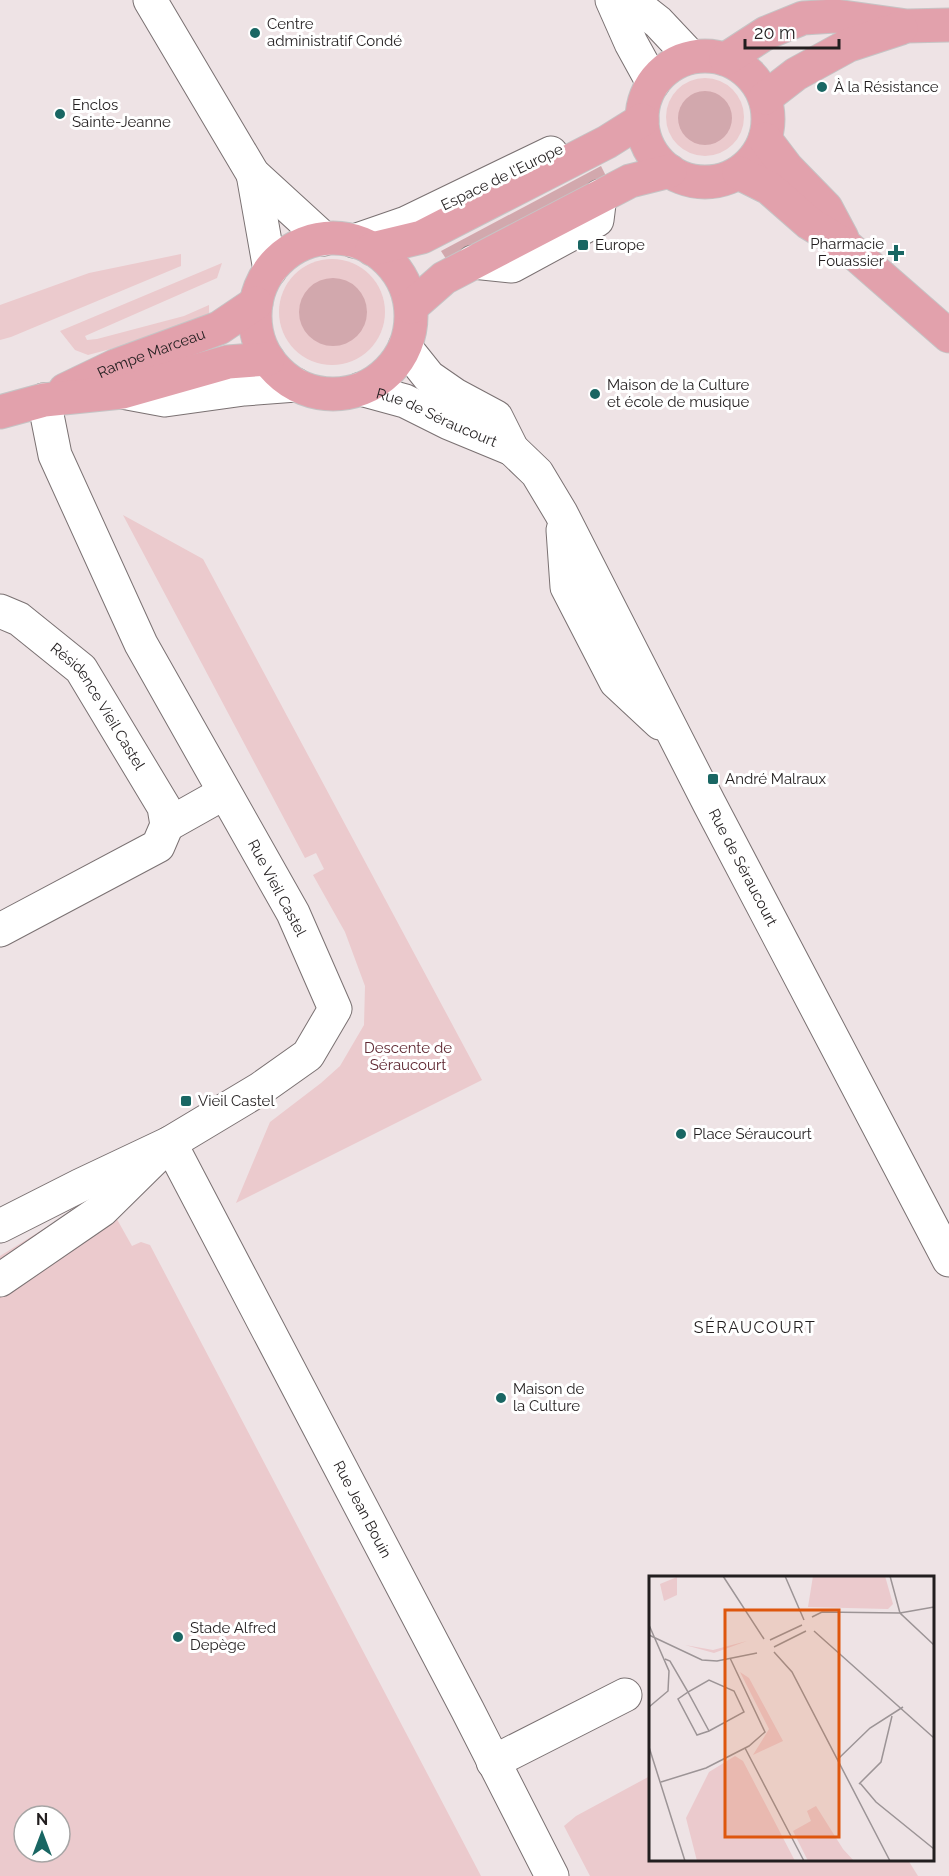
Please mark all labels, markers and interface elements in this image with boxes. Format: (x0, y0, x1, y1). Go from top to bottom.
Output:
scale bar (745, 12, 840, 50)
place label: Centre administratif Condé (267, 15, 402, 50)
text: 20 m (754, 22, 796, 43)
marker: Centre administratif Condé (248, 26, 262, 40)
place label: À la Résistance (834, 78, 939, 96)
marker: À la Résistance (815, 80, 829, 94)
place label: Enclos Sainte-Jeanne (72, 96, 171, 131)
marker: Enclos Sainte-Jeanne (53, 107, 67, 121)
street label: Espace de l'Europe (438, 140, 566, 214)
place label: Pharmacie Fouassier (810, 235, 885, 270)
place label: Europe (595, 236, 645, 254)
marker: Europe (576, 238, 590, 252)
marker: Pharmacie Fouassier (889, 246, 903, 260)
street label: Rampe Marceau (94, 325, 208, 382)
place label: Maison de la Culture et école de musique (607, 376, 750, 411)
street label: Rue de Séraucourt (374, 385, 500, 451)
marker: Maison de la Culture et école de musique (588, 387, 602, 401)
street label: Résidence Vieil Castel (47, 639, 149, 774)
place label: André Malraux (725, 770, 827, 788)
marker: André Malraux (706, 772, 720, 786)
street label: Rue de Séraucourt (705, 806, 781, 929)
street label: Rue Vieil Castel (244, 836, 311, 940)
park label: Descente de Séraucourt (364, 1039, 452, 1074)
place label: Vieil Castel (198, 1092, 275, 1110)
marker: Vieil Castel (179, 1094, 193, 1108)
place label: Place Séraucourt (693, 1125, 812, 1143)
marker: Place Séraucourt (674, 1127, 688, 1141)
district label: SÉRAUCOURT (694, 1317, 816, 1337)
place label: Maison de la Culture (513, 1380, 585, 1415)
marker: Maison de la Culture (494, 1391, 508, 1405)
street label: Rue Jean Bouin (329, 1458, 395, 1561)
inset map (649, 1576, 934, 1861)
place label: Stade Alfred Depège (190, 1619, 276, 1654)
marker: Stade Alfred Depège (171, 1630, 185, 1644)
north arrow (12, 1804, 72, 1864)
text: N (36, 1810, 48, 1829)

